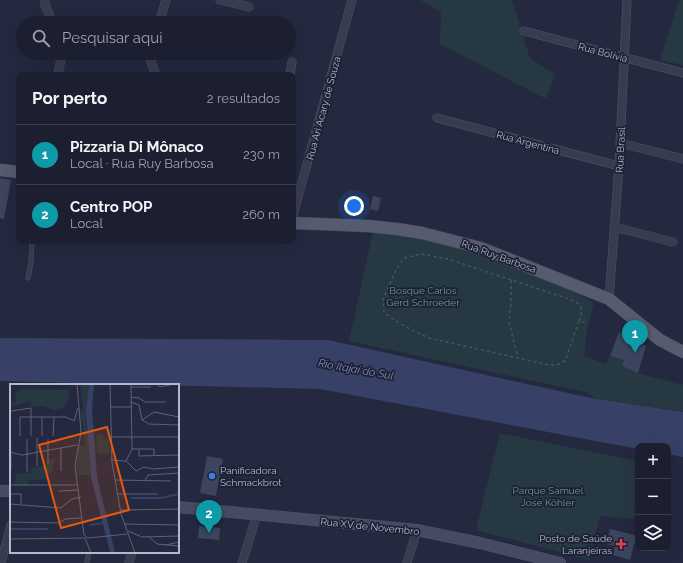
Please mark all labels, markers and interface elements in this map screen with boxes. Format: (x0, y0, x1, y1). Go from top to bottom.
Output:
search box (16, 16, 296, 60)
icon: search (30, 27, 52, 49)
text: Pesquisar aqui (62, 29, 162, 47)
street label: Rua Bolívia (577, 41, 629, 64)
street label: Rua Ari Acary de Souza (304, 55, 343, 161)
text: Por perto (32, 88, 107, 108)
text: 2 resultados (207, 91, 280, 106)
street label: Rua Brasil (614, 127, 627, 173)
street label: Rua Argentina (495, 129, 561, 156)
text: Pizzaria Di Mônaco (70, 138, 204, 156)
text: 1 (42, 147, 48, 162)
text: 230 m (243, 147, 280, 162)
text: Local · Rua Ruy Barbosa (70, 156, 214, 171)
your location (344, 196, 364, 216)
text: Centro POP (70, 198, 152, 216)
text: 2 (41, 207, 49, 222)
text: 260 m (242, 207, 280, 222)
text: Local (70, 216, 103, 231)
street label: Rua Ruy Barbosa (460, 238, 538, 275)
park label: Bosque Carlos Gerd Schroeder (386, 285, 460, 308)
pin: 1 (622, 320, 648, 353)
water label: Rio Itajaí do Sul (317, 356, 395, 383)
inset map (10, 384, 179, 553)
map controls (635, 443, 671, 551)
button: + (635, 443, 671, 479)
place label: Panificadora Schmackbrot (220, 465, 282, 488)
marker: Panificadora Schmackbrot (207, 471, 217, 481)
button: − (635, 479, 671, 515)
park label: Parque Samuel José Köhler (513, 485, 584, 508)
pin: 2 (196, 500, 222, 533)
button: layers (635, 515, 671, 551)
street label: Rua XV de Novembro (320, 516, 420, 537)
place label: Posto de Saúde Laranjeiras (539, 533, 612, 556)
marker: Posto de Saúde Laranjeiras (615, 538, 627, 550)

